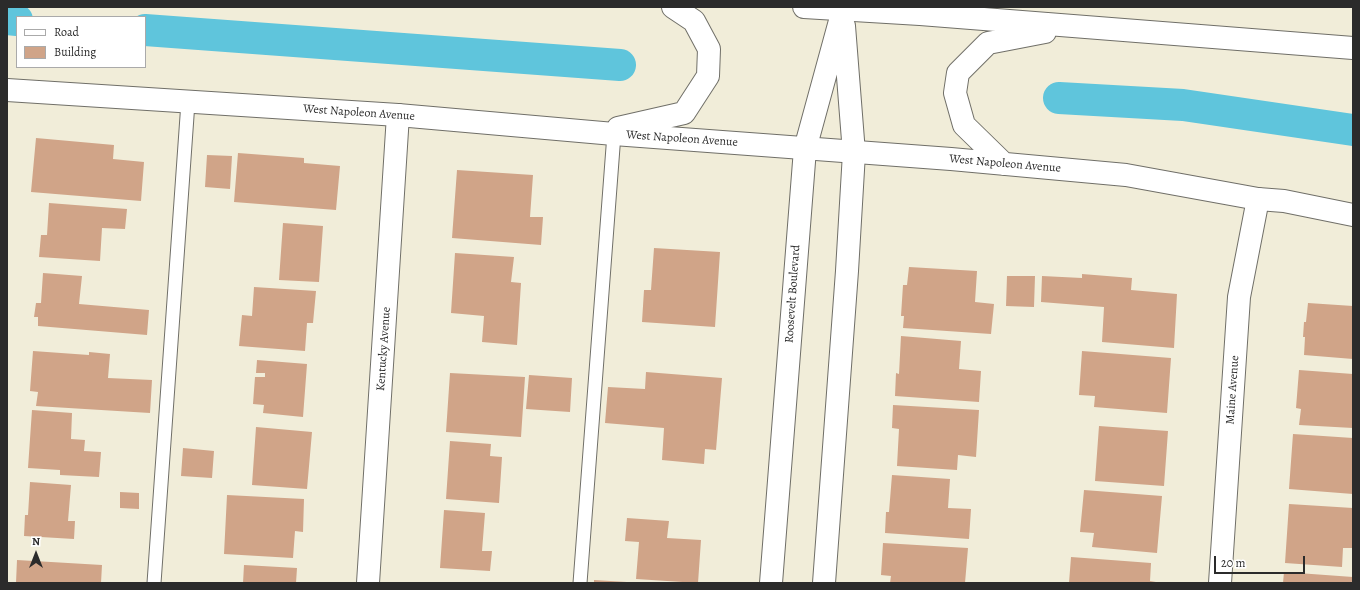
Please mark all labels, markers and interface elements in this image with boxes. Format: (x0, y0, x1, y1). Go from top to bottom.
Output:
legend (16, 16, 146, 68)
text: Road (54, 24, 79, 40)
text: Building (54, 44, 96, 60)
street label: West Napoleon Avenue (303, 102, 415, 124)
street label: West Napoleon Avenue (626, 128, 738, 150)
street label: West Napoleon Avenue (949, 152, 1061, 176)
street label: Roosevelt Boulevard (782, 244, 804, 344)
street label: Kentucky Avenue (374, 307, 394, 391)
street label: Maine Avenue (1223, 355, 1243, 425)
north arrow (16, 534, 56, 574)
text: N (32, 534, 40, 549)
scale bar (1216, 548, 1307, 574)
text: 20 m (1221, 555, 1245, 571)

